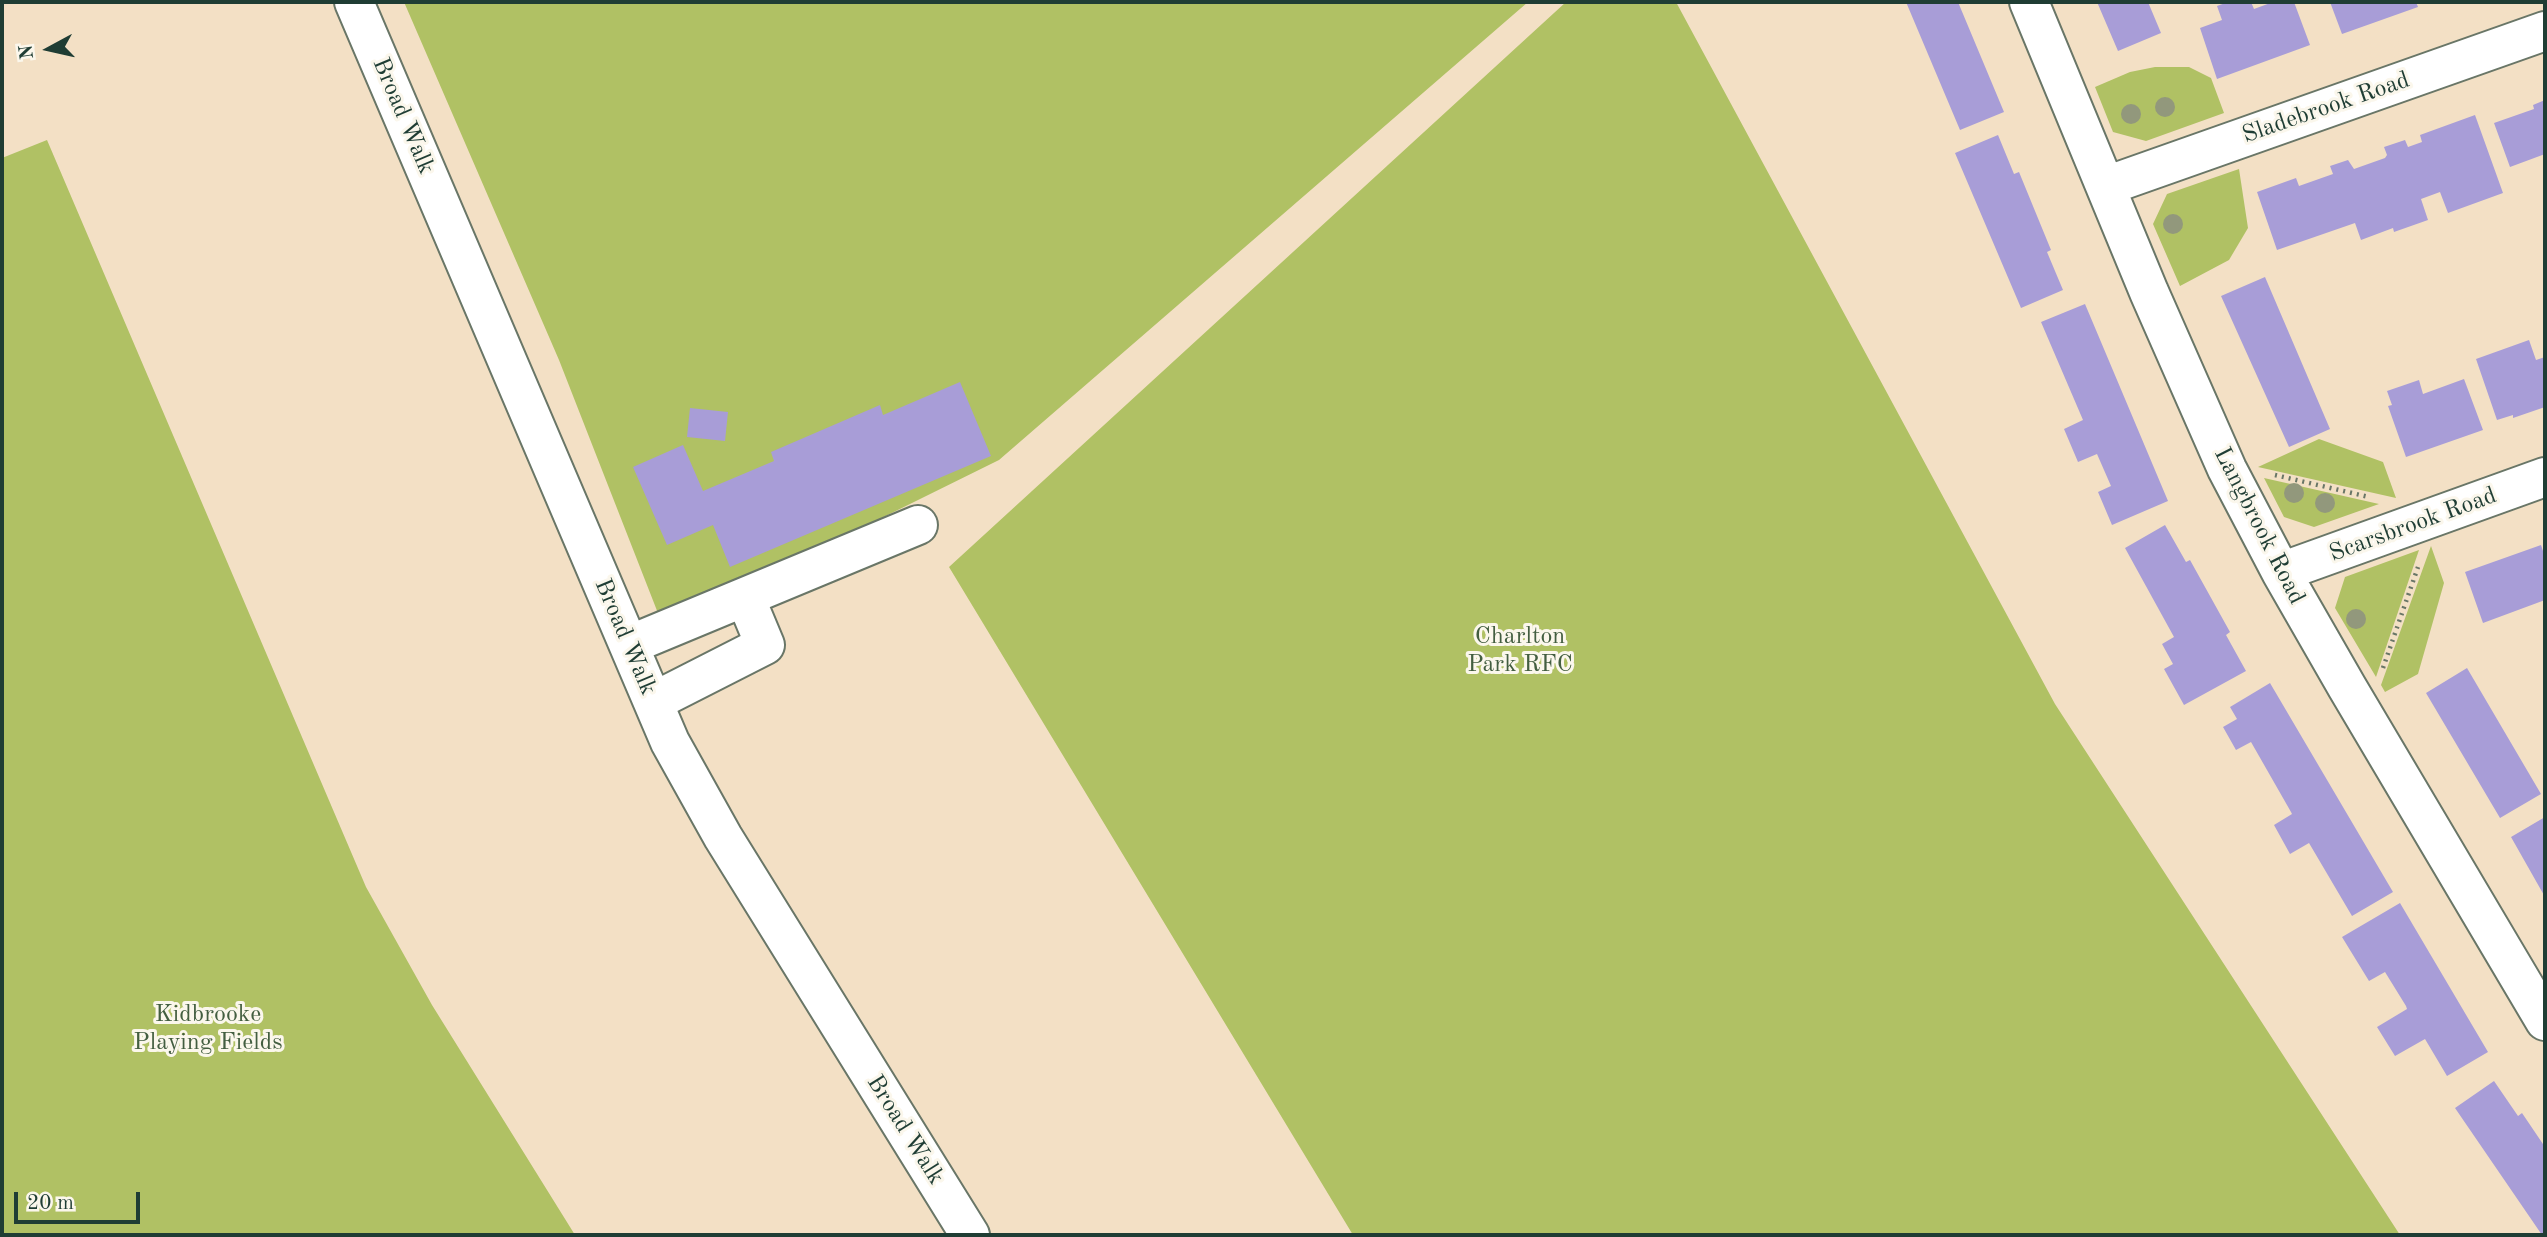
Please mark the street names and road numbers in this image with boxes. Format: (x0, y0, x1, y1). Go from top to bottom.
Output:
street label: Broad Walk (366, 53, 440, 179)
street label: Sladebrook Road (2238, 66, 2414, 150)
street label: Langbrook Road (2207, 443, 2311, 609)
street label: Scarsbrook Road (2325, 481, 2501, 569)
street label: Broad Walk (588, 574, 662, 700)
street label: Broad Walk (860, 1070, 950, 1190)

